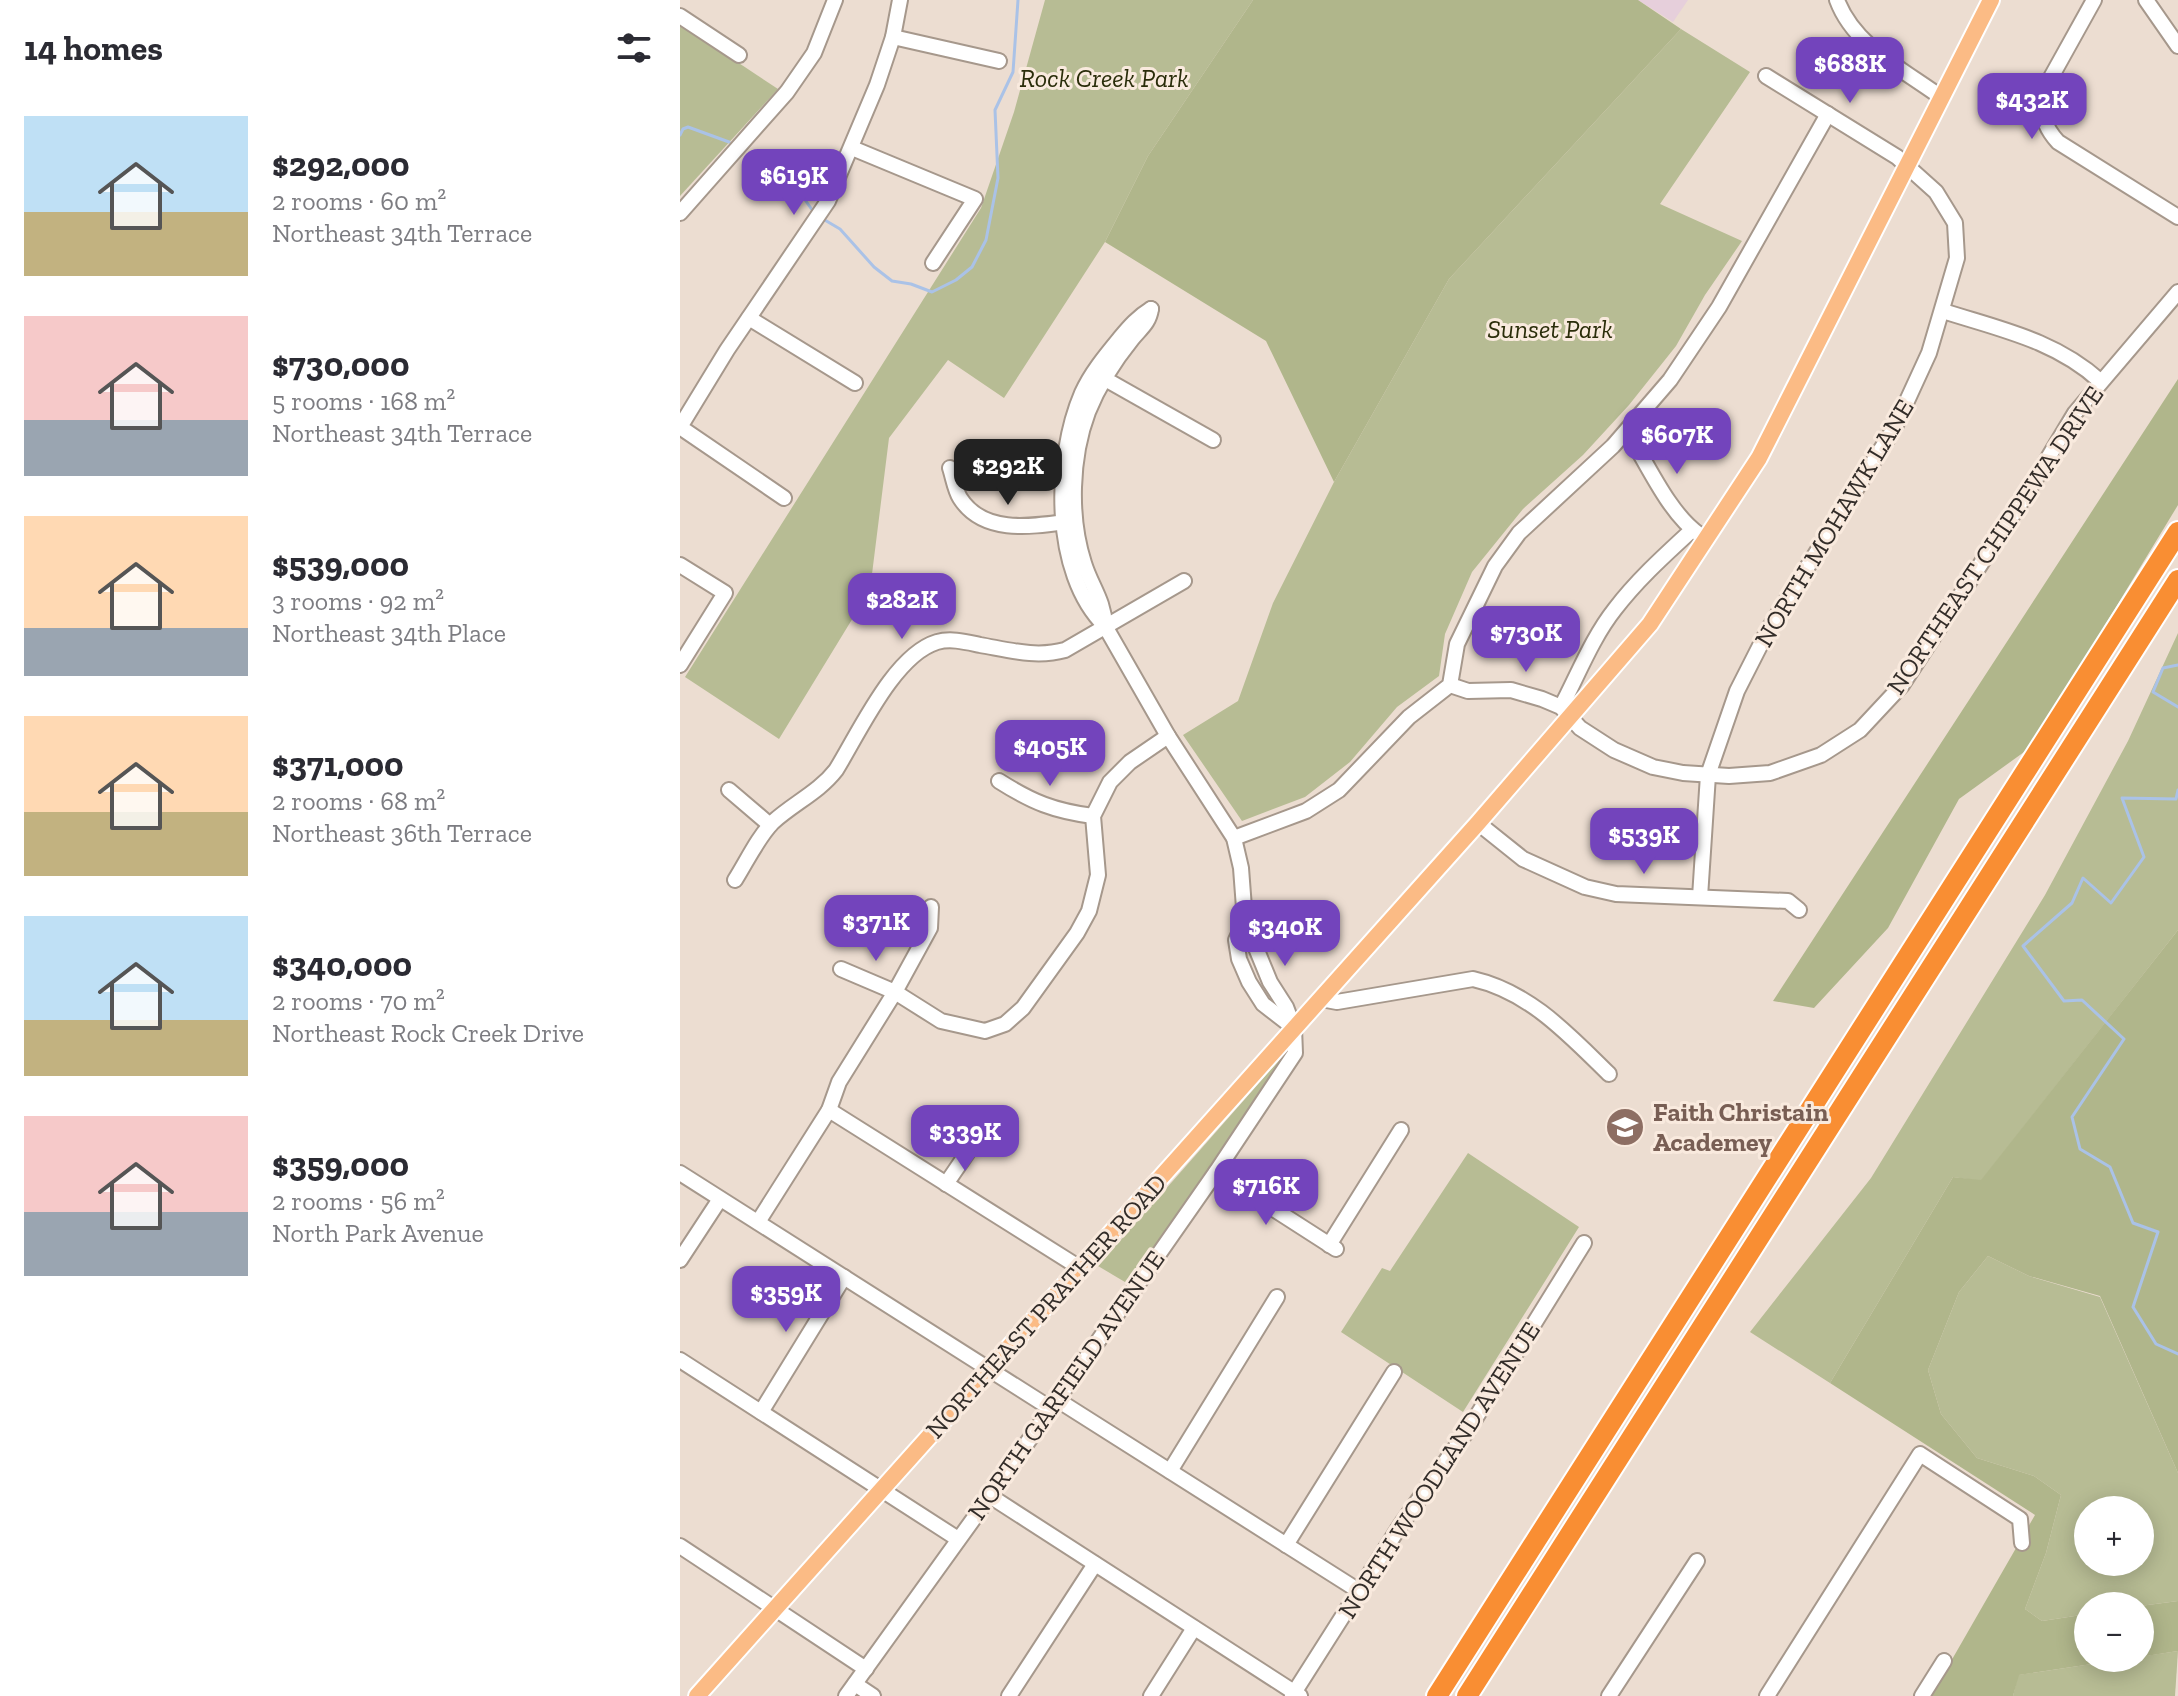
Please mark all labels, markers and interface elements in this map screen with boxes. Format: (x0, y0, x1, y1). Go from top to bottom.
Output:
icon: filters (612, 26, 656, 70)
text: 14 homes (24, 28, 163, 69)
pin: $688K (1794, 37, 1906, 105)
text: $688K (1814, 47, 1886, 79)
park label: Rock Creek Park (1019, 62, 1189, 94)
pin: $432K (1976, 73, 2088, 141)
text: $432K (1996, 83, 2068, 115)
text: $292,000 (272, 144, 410, 185)
icon: home (88, 148, 184, 244)
pin: $619K (738, 149, 850, 217)
text: $619K (760, 159, 828, 191)
text: 2 rooms · 60 m² (272, 185, 446, 217)
text: Northeast 34th Terrace (272, 217, 532, 249)
park label: Sunset Park (1487, 313, 1613, 345)
text: $730,000 (272, 344, 410, 385)
icon: home (88, 348, 184, 444)
street label: NORTHEAST CHIPPEWA DRIVE (1880, 380, 2110, 700)
text: 5 rooms · 168 m² (272, 385, 455, 417)
street label: NORTH MOHAWK LANE (1747, 393, 1921, 653)
pin: $607K (1621, 408, 1733, 476)
text: Northeast 34th Terrace (272, 417, 532, 449)
text: $607K (1641, 418, 1713, 450)
pin: $292K (952, 439, 1064, 507)
text: $292K (972, 449, 1044, 481)
text: $539,000 (272, 544, 409, 585)
icon: home (88, 548, 184, 644)
pin: $282K (846, 573, 958, 641)
text: $282K (866, 583, 938, 615)
text: 3 rooms · 92 m² (272, 585, 444, 617)
pin: $730K (1470, 606, 1582, 674)
text: $730K (1490, 616, 1562, 648)
text: Northeast 34th Place (272, 617, 506, 649)
pin: $405K (994, 720, 1106, 788)
text: $405K (1013, 730, 1087, 762)
text: $371,000 (272, 744, 404, 785)
icon: home (88, 748, 184, 844)
text: 2 rooms · 68 m² (272, 785, 445, 817)
pin: $539K (1588, 808, 1700, 876)
text: Northeast 36th Terrace (272, 817, 532, 849)
text: $539K (1608, 818, 1680, 850)
pin: $371K (820, 895, 932, 963)
pin: $340K (1229, 900, 1341, 968)
text: $371K (842, 905, 910, 937)
text: $340K (1248, 910, 1322, 942)
text: $340,000 (272, 944, 412, 985)
icon: home (88, 948, 184, 1044)
text: 2 rooms · 70 m² (272, 985, 445, 1017)
text: Northeast Rock Creek Drive (272, 1017, 584, 1049)
place label: Faith Christain Academey (1653, 1096, 1829, 1158)
pin: $339K (909, 1105, 1021, 1173)
school or university icon: Faith Christain Academey (1604, 1106, 1646, 1148)
text: $339K (929, 1115, 1001, 1147)
text: $359,000 (272, 1144, 409, 1185)
icon: home (88, 1148, 184, 1244)
pin: $716K (1210, 1159, 1322, 1227)
street label: NORTHEAST PRATHER ROAD (919, 1167, 1173, 1445)
text: $716K (1232, 1169, 1300, 1201)
text: 2 rooms · 56 m² (272, 1185, 445, 1217)
text: North Park Avenue (272, 1217, 484, 1249)
street label: NORTH GARFIELD AVENUE (961, 1244, 1171, 1526)
pin: $359K (730, 1266, 842, 1334)
text: $359K (750, 1276, 822, 1308)
street label: NORTH WOODLAND AVENUE (1331, 1316, 1547, 1624)
map controls (2074, 1496, 2154, 1672)
button: + (2074, 1496, 2154, 1576)
button: − (2074, 1592, 2154, 1672)

